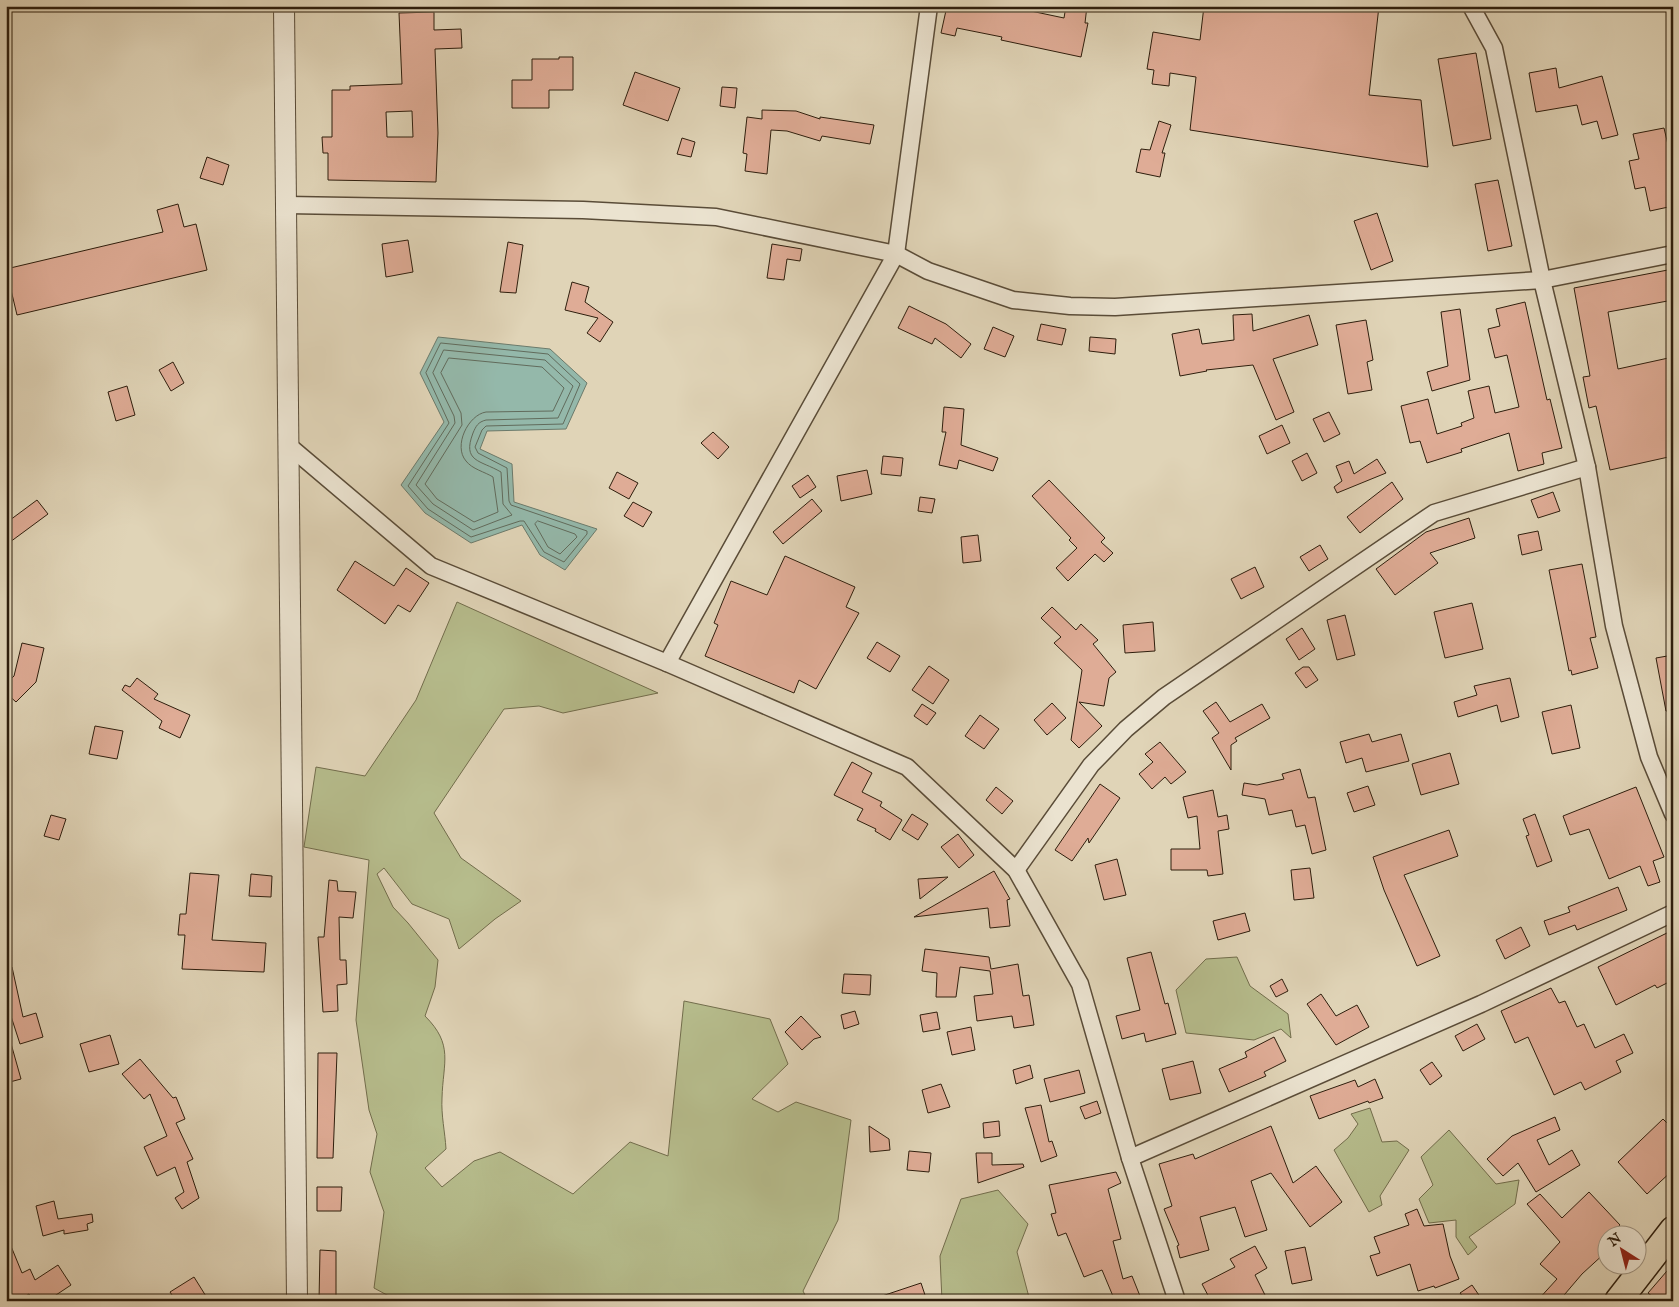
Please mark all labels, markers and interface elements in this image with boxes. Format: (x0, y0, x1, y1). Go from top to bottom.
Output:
north arrow (1596, 1224, 1646, 1274)
text: N (1604, 1229, 1625, 1252)

